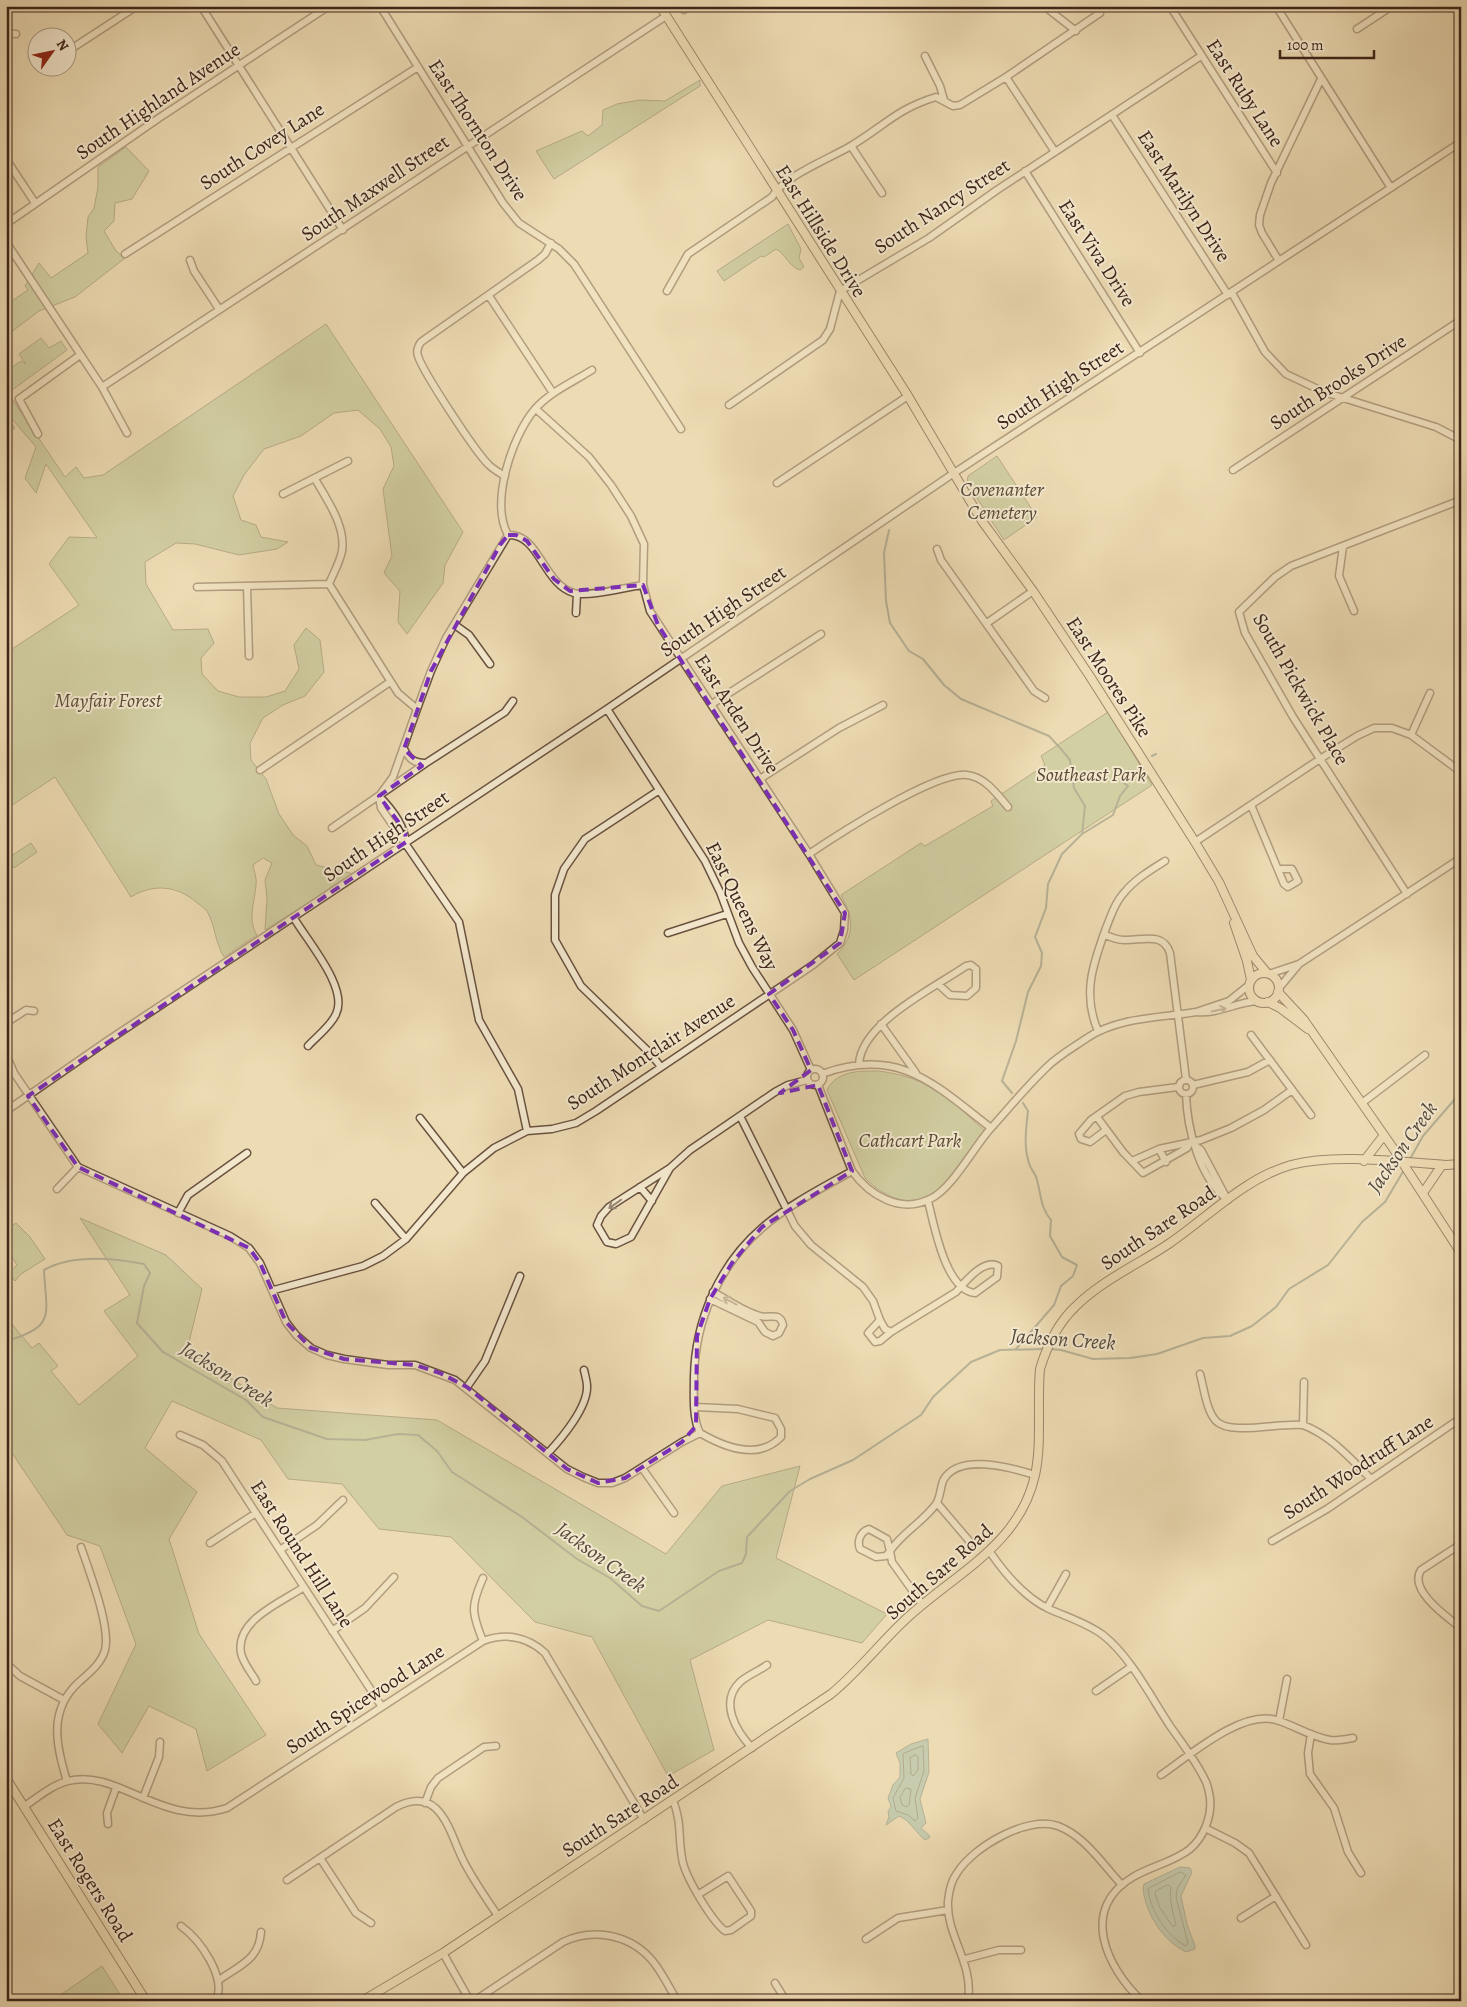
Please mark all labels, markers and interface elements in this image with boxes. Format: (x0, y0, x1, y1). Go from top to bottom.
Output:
north arrow (28, 28, 78, 78)
scale bar (1280, 28, 1373, 60)
street label: East Ruby Lane (1200, 34, 1290, 152)
text: 100 m (1287, 35, 1324, 55)
text: N (52, 36, 73, 55)
street label: South Highland Avenue (71, 36, 246, 166)
street label: East Thornton Drive (422, 54, 534, 206)
street label: South Covey Lane (194, 96, 330, 196)
street label: East Marilyn Drive (1131, 125, 1237, 267)
street label: South Maxwell Street (296, 128, 455, 248)
street label: South Nancy Street (869, 152, 1016, 260)
street label: East Hillside Drive (769, 159, 873, 303)
street label: East Viva Drive (1052, 194, 1142, 312)
street label: South Brooks Drive (1264, 328, 1412, 436)
street label: South High Street (991, 334, 1129, 436)
park label: Covenanter Cemetery (960, 476, 1045, 526)
street label: South High Street (655, 559, 792, 663)
street label: South Pickwick Place (1246, 608, 1356, 770)
street label: East Moores Pike (1060, 611, 1158, 743)
street label: East Arden Drive (688, 649, 786, 779)
park label: Mayfair Forest (55, 687, 163, 714)
park label: Southeast Park (1036, 761, 1146, 788)
street label: South High Street (318, 784, 455, 888)
street label: East Queens Way (699, 837, 785, 976)
street label: South Montclair Avenue (562, 987, 740, 1117)
one-way arrow (1210, 1005, 1226, 1014)
water label: Jackson Creek (1360, 1096, 1444, 1199)
park label: Cathcart Park (859, 1127, 962, 1154)
street label: South Sare Road (1095, 1179, 1221, 1277)
one-way arrow (608, 1199, 622, 1209)
one-way arrow (723, 1296, 738, 1306)
water label: Jackson Creek (1009, 1321, 1116, 1357)
water label: Jackson Creek (174, 1334, 279, 1414)
street label: South Woodruff Lane (1277, 1408, 1439, 1526)
street label: East Round Hill Lane (244, 1475, 360, 1633)
water label: Jackson Creek (549, 1514, 652, 1599)
street label: South Sare Road (880, 1518, 999, 1626)
street label: South Spicewood Lane (281, 1638, 450, 1760)
street label: South Sare Road (557, 1768, 684, 1864)
street label: East Rogers Road (41, 1813, 139, 1947)

